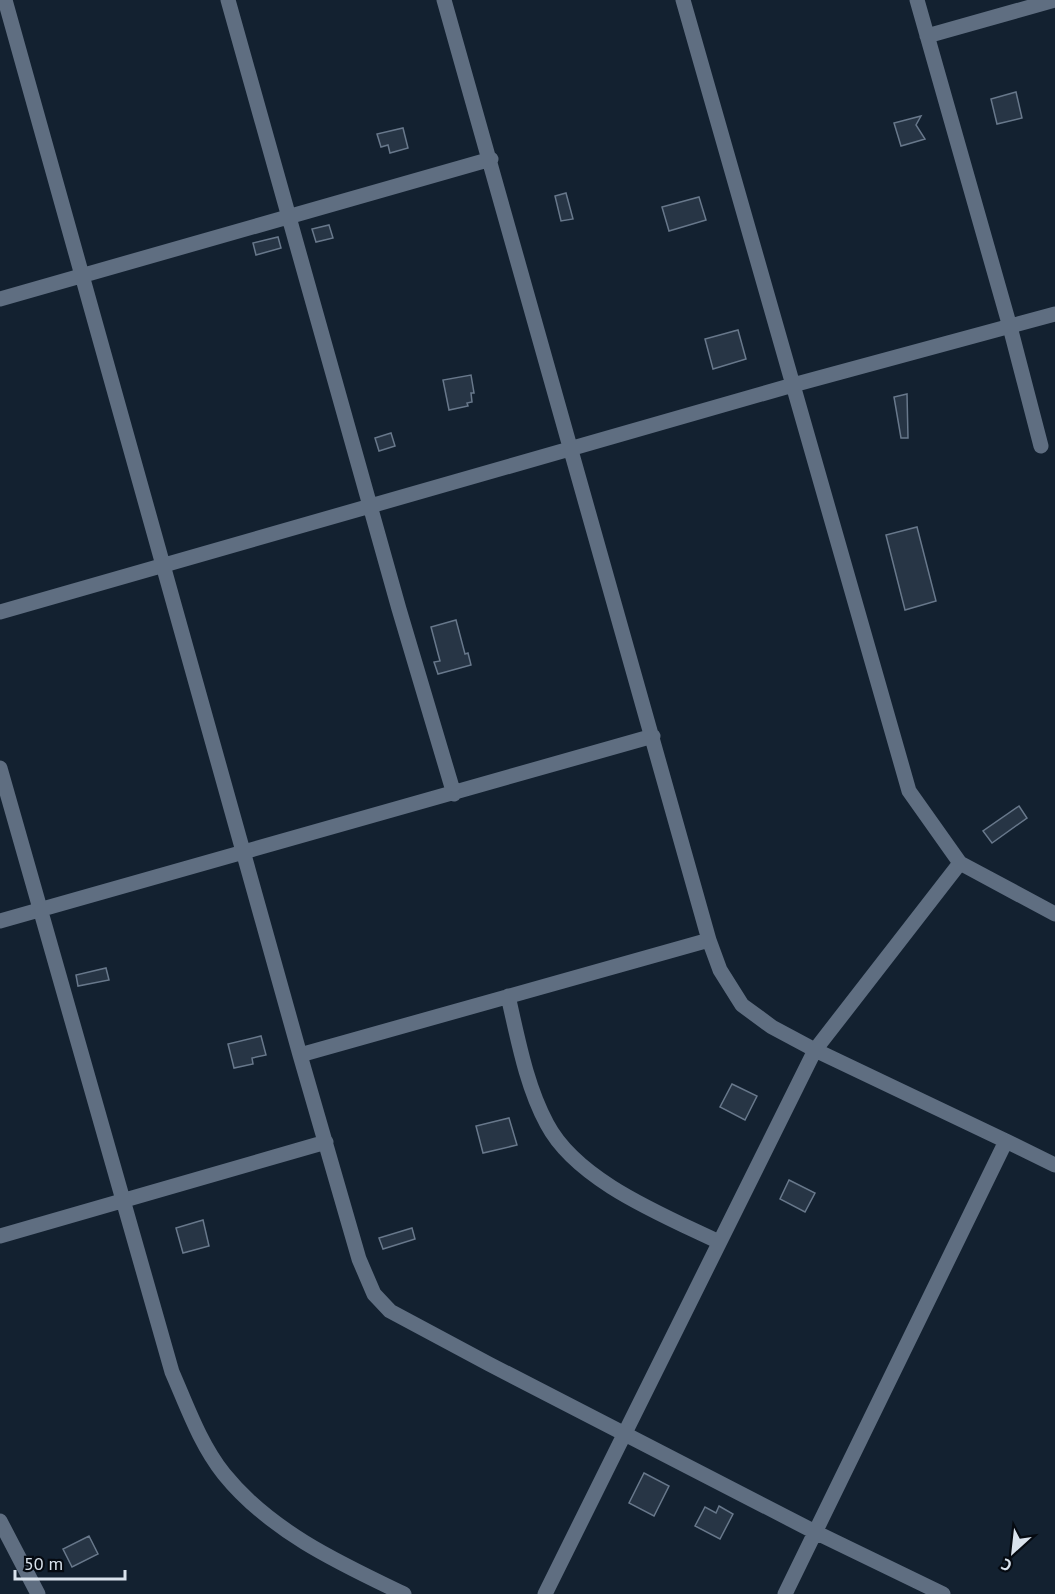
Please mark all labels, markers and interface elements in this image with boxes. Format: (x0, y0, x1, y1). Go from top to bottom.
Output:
north arrow (983, 1522, 1043, 1582)
scale bar (15, 1543, 124, 1581)
text: 50 m (24, 1552, 63, 1575)
text: С (998, 1554, 1015, 1576)

